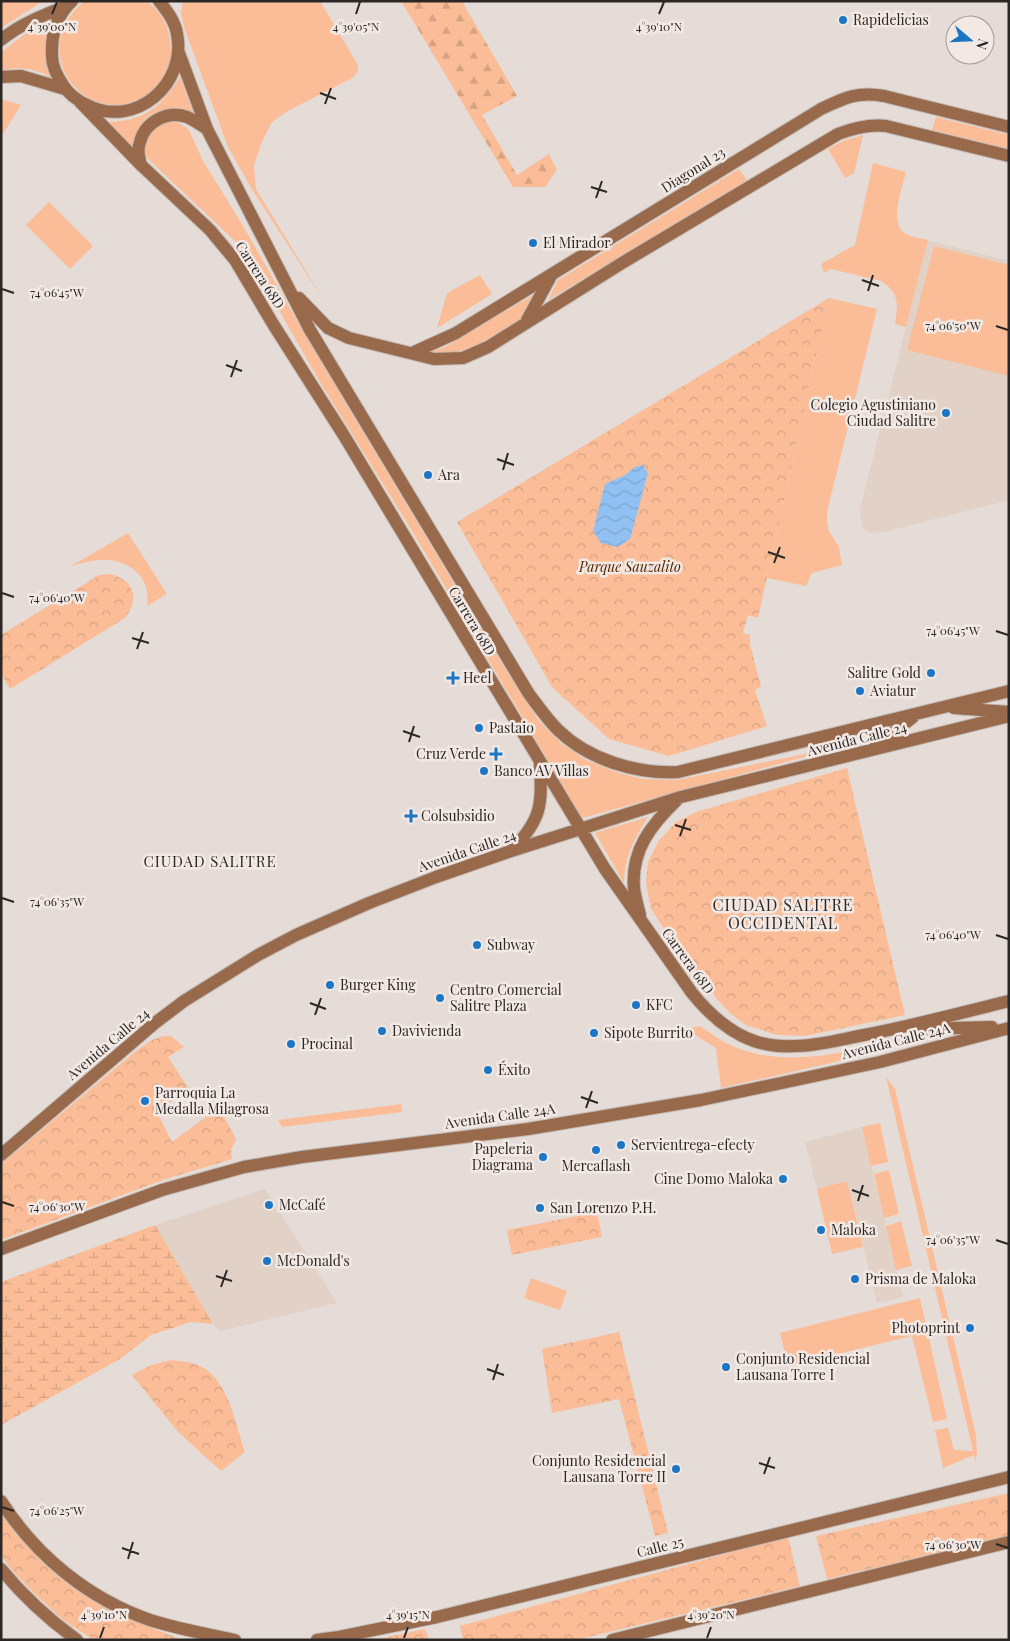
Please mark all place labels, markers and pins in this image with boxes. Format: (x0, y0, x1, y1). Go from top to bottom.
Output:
place label: Rapidelicias (853, 10, 929, 29)
marker: Rapidelicias (837, 14, 849, 26)
place label: El Mirador (543, 233, 611, 252)
marker: El Mirador (527, 237, 539, 249)
place label: Colegio Agustiniano Ciudad Salitre (811, 395, 936, 430)
marker: Colegio Agustiniano Ciudad Salitre (940, 407, 952, 419)
place label: Ara (437, 465, 460, 484)
marker: Ara (422, 469, 434, 481)
place label: Salitre Gold (848, 663, 921, 682)
marker: Salitre Gold (925, 667, 937, 679)
place label: Heel (463, 668, 492, 687)
marker: Heel (447, 672, 459, 684)
place label: Aviatur (869, 681, 917, 700)
marker: Aviatur (854, 685, 866, 697)
place label: Pastaio (489, 718, 534, 737)
marker: Pastaio (473, 722, 485, 734)
place label: Cruz Verde (416, 744, 486, 763)
marker: Cruz Verde (490, 748, 502, 760)
place label: Banco AV Villas (494, 761, 589, 780)
marker: Banco AV Villas (478, 765, 490, 777)
place label: Colsubsidio (421, 806, 495, 825)
marker: Colsubsidio (405, 810, 417, 822)
place label: Subway (487, 935, 535, 954)
marker: Subway (471, 939, 483, 951)
place label: Burger King (340, 975, 416, 994)
marker: Burger King (324, 979, 336, 991)
place label: Centro Comercial Salitre Plaza (450, 980, 562, 1015)
marker: Centro Comercial Salitre Plaza (434, 992, 446, 1004)
place label: KFC (646, 995, 673, 1014)
marker: KFC (630, 999, 642, 1011)
place label: Davivienda (392, 1021, 461, 1040)
place label: Sipote Burrito (604, 1023, 693, 1042)
marker: Davivienda (376, 1025, 388, 1037)
marker: Sipote Burrito (588, 1027, 600, 1039)
place label: Procinal (301, 1034, 353, 1053)
marker: Procinal (285, 1038, 297, 1050)
place label: Éxito (498, 1060, 531, 1079)
marker: Éxito (482, 1064, 494, 1076)
place label: Parroquia La Medalla Milagrosa (155, 1083, 269, 1118)
marker: Parroquia La Medalla Milagrosa (139, 1095, 151, 1107)
place label: Servientrega-efecty (631, 1135, 755, 1154)
place label: Papeleria Diagrama (472, 1139, 533, 1174)
marker: Servientrega-efecty (615, 1139, 627, 1151)
marker: Mercaflash (590, 1144, 602, 1156)
marker: Papeleria Diagrama (537, 1151, 549, 1163)
place label: Mercaflash (562, 1156, 631, 1175)
place label: Cine Domo Maloka (654, 1169, 773, 1188)
marker: Cine Domo Maloka (777, 1173, 789, 1185)
place label: McCafé (279, 1195, 326, 1214)
place label: San Lorenzo P.H. (550, 1198, 656, 1217)
marker: McCafé (263, 1199, 275, 1211)
marker: San Lorenzo P.H. (534, 1202, 546, 1214)
place label: Maloka (831, 1220, 876, 1239)
marker: Maloka (815, 1224, 827, 1236)
place label: McDonald's (277, 1251, 350, 1270)
marker: McDonald's (261, 1255, 273, 1267)
place label: Prisma de Maloka (865, 1269, 976, 1288)
marker: Prisma de Maloka (849, 1273, 861, 1285)
place label: Photoprint (892, 1318, 961, 1337)
marker: Photoprint (964, 1322, 976, 1334)
place label: Conjunto Residencial Lausana Torre I (736, 1349, 870, 1384)
marker: Conjunto Residencial Lausana Torre I (720, 1361, 732, 1373)
place label: Conjunto Residencial Lausana Torre II (532, 1451, 666, 1486)
marker: Conjunto Residencial Lausana Torre II (670, 1463, 682, 1475)

